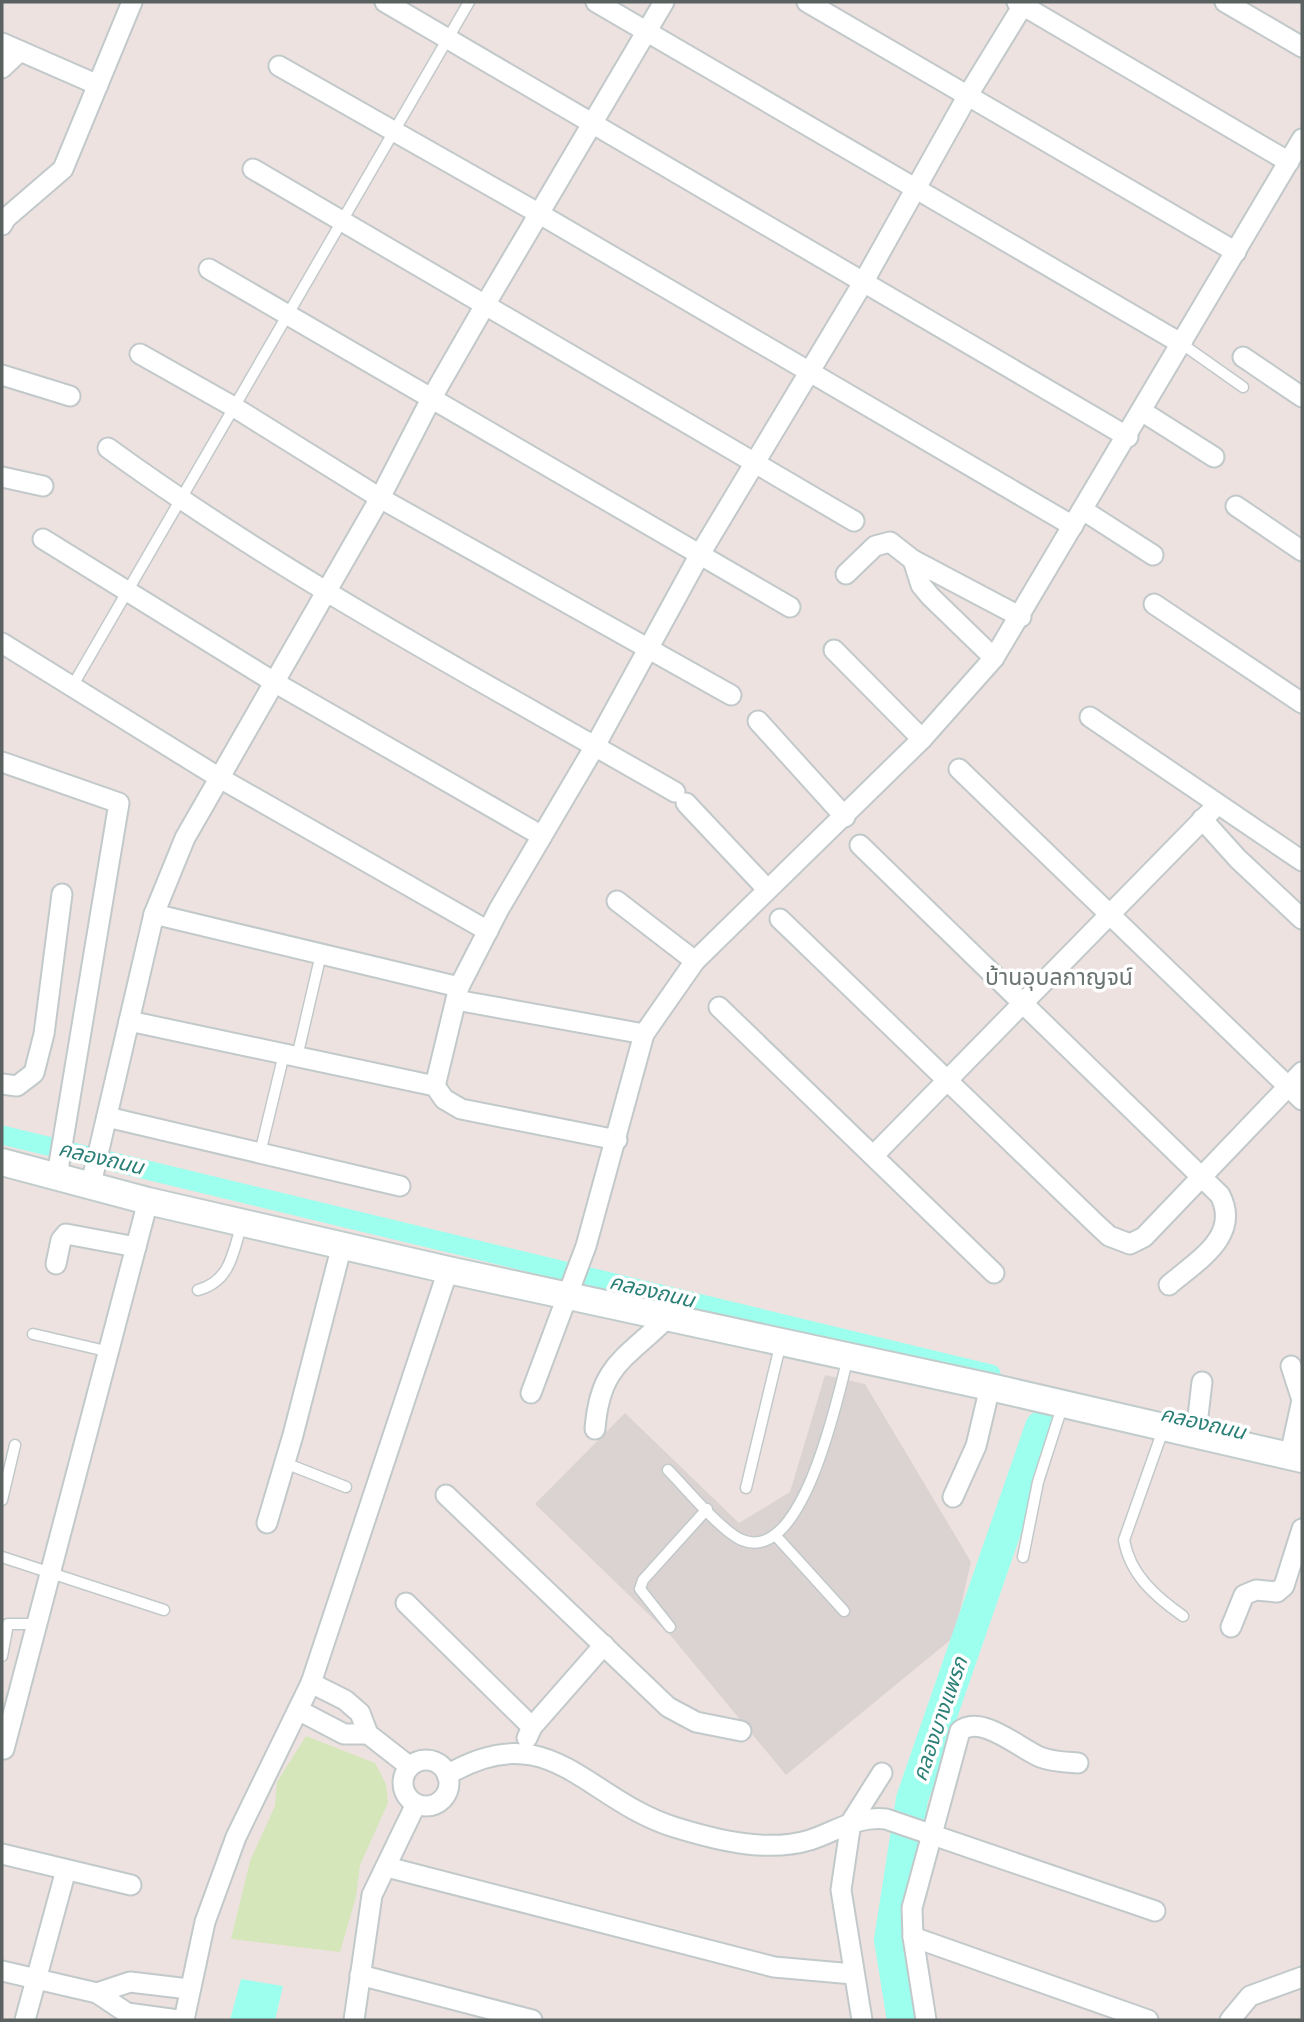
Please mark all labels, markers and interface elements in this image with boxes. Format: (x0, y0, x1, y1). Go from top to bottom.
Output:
district label: บ้านอุบลกาญจน์ (985, 964, 1133, 991)
water label: คลองถนน (56, 1136, 147, 1180)
water label: คลองถนน (607, 1269, 698, 1313)
water label: คลองถนน (1158, 1401, 1249, 1445)
water label: คลองบางแพรก (907, 1652, 973, 1784)

